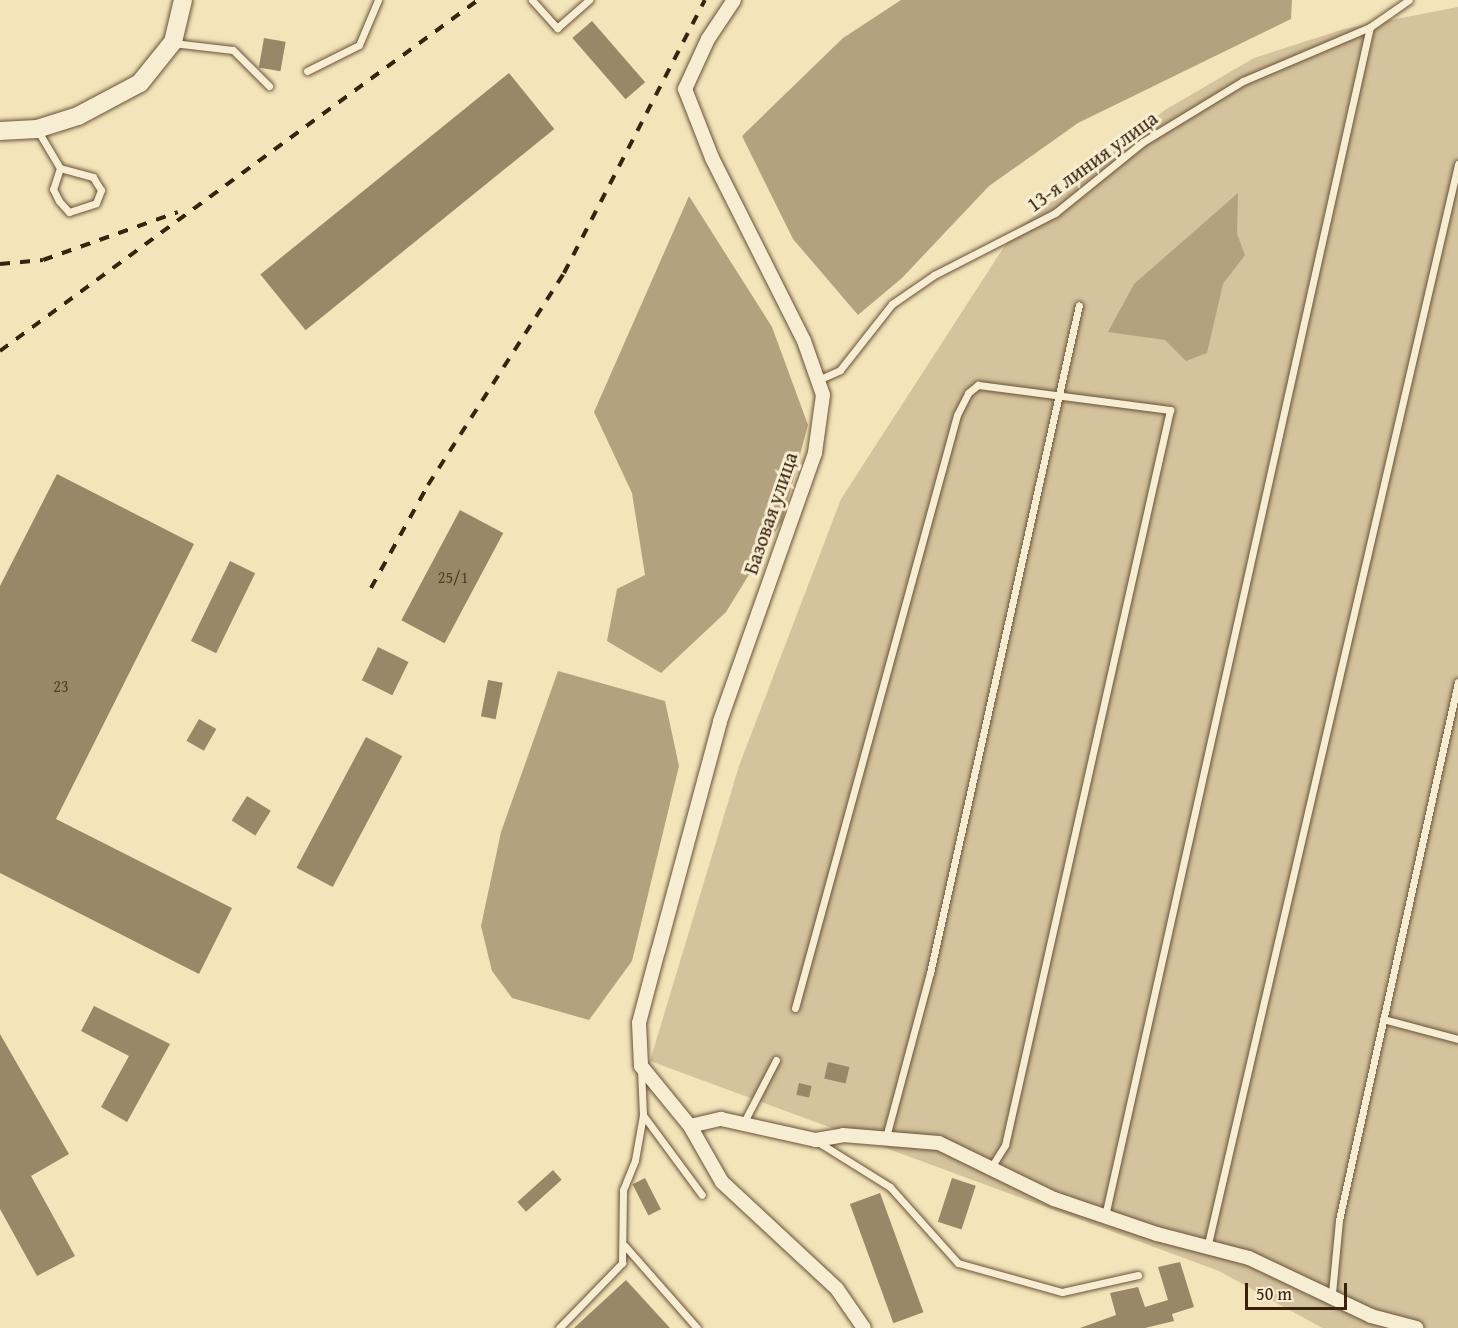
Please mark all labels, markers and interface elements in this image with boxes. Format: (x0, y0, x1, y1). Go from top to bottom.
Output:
street label: 13-я линия улица (1022, 106, 1162, 216)
street label: Базовая улица (738, 449, 802, 577)
house number: 25/1 (438, 567, 468, 587)
house number: 23 (53, 676, 69, 696)
scale bar (1248, 1271, 1350, 1309)
text: 50 m (1256, 1280, 1292, 1307)

